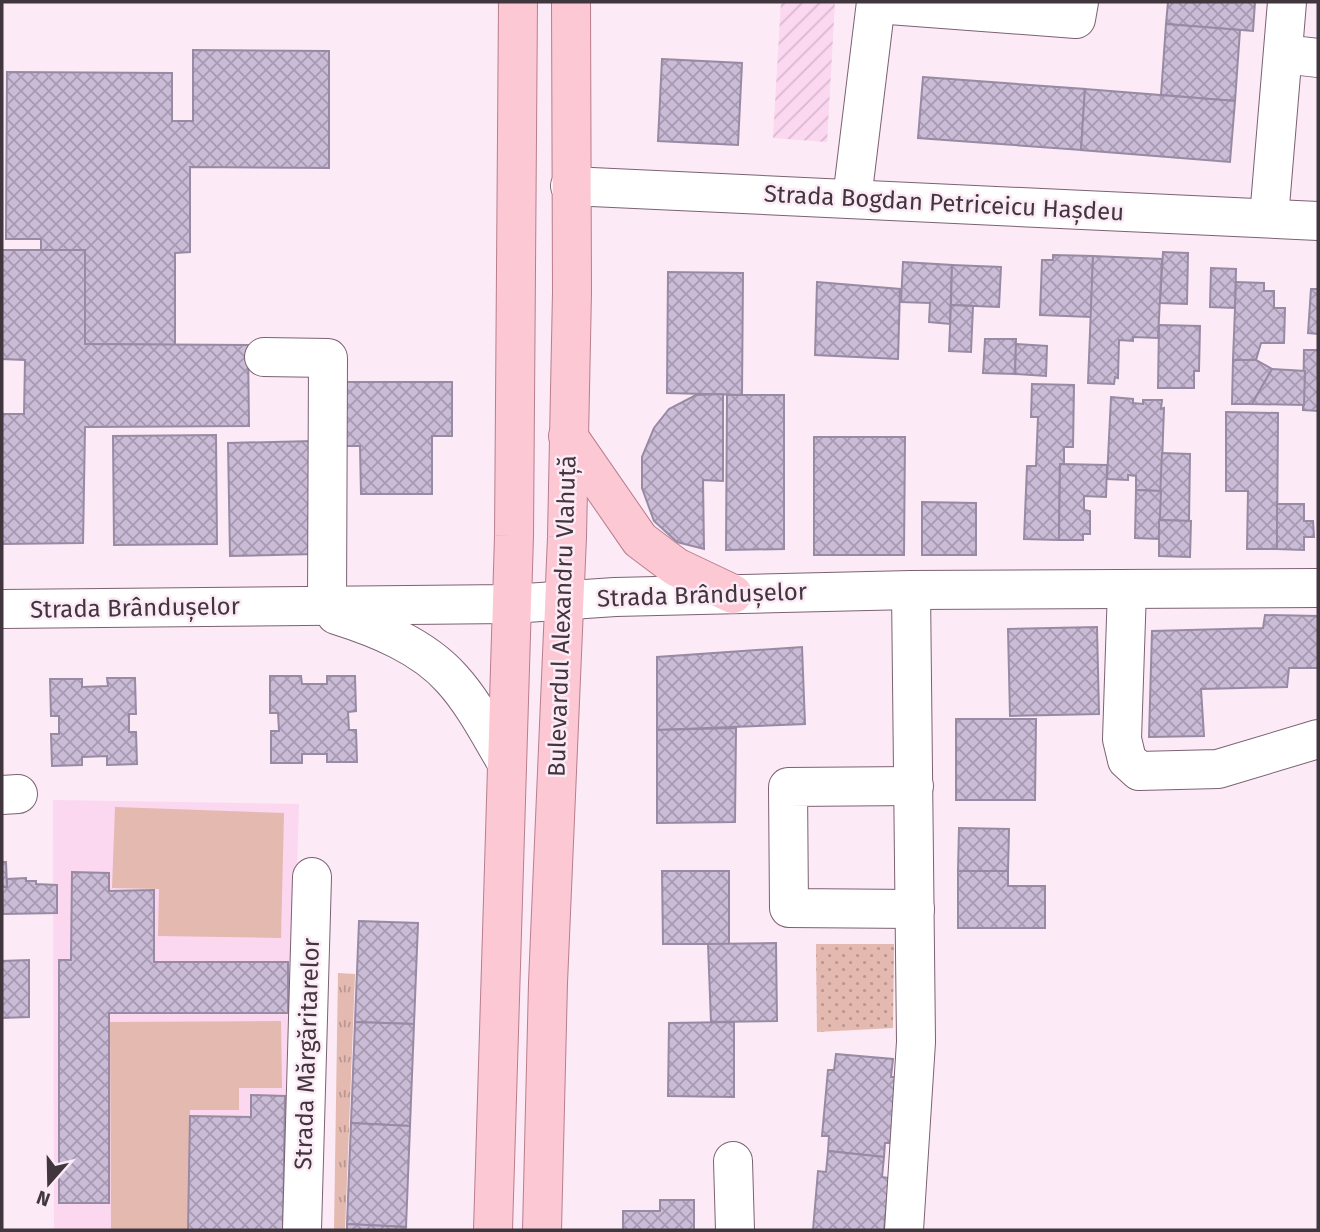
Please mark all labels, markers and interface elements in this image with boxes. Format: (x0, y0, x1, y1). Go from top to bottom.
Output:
street label: Strada Bogdan Petriceicu Hașdeu (763, 180, 1125, 227)
street label: Bulevardul Alexandru Vlahuță (542, 455, 583, 777)
street label: Strada Brândușelor (597, 577, 808, 614)
street label: Strada Brândușelor (30, 592, 241, 625)
street label: Strada Mărgăritarelor (289, 937, 325, 1170)
north arrow (14, 1148, 84, 1218)
text: N (33, 1186, 53, 1211)

